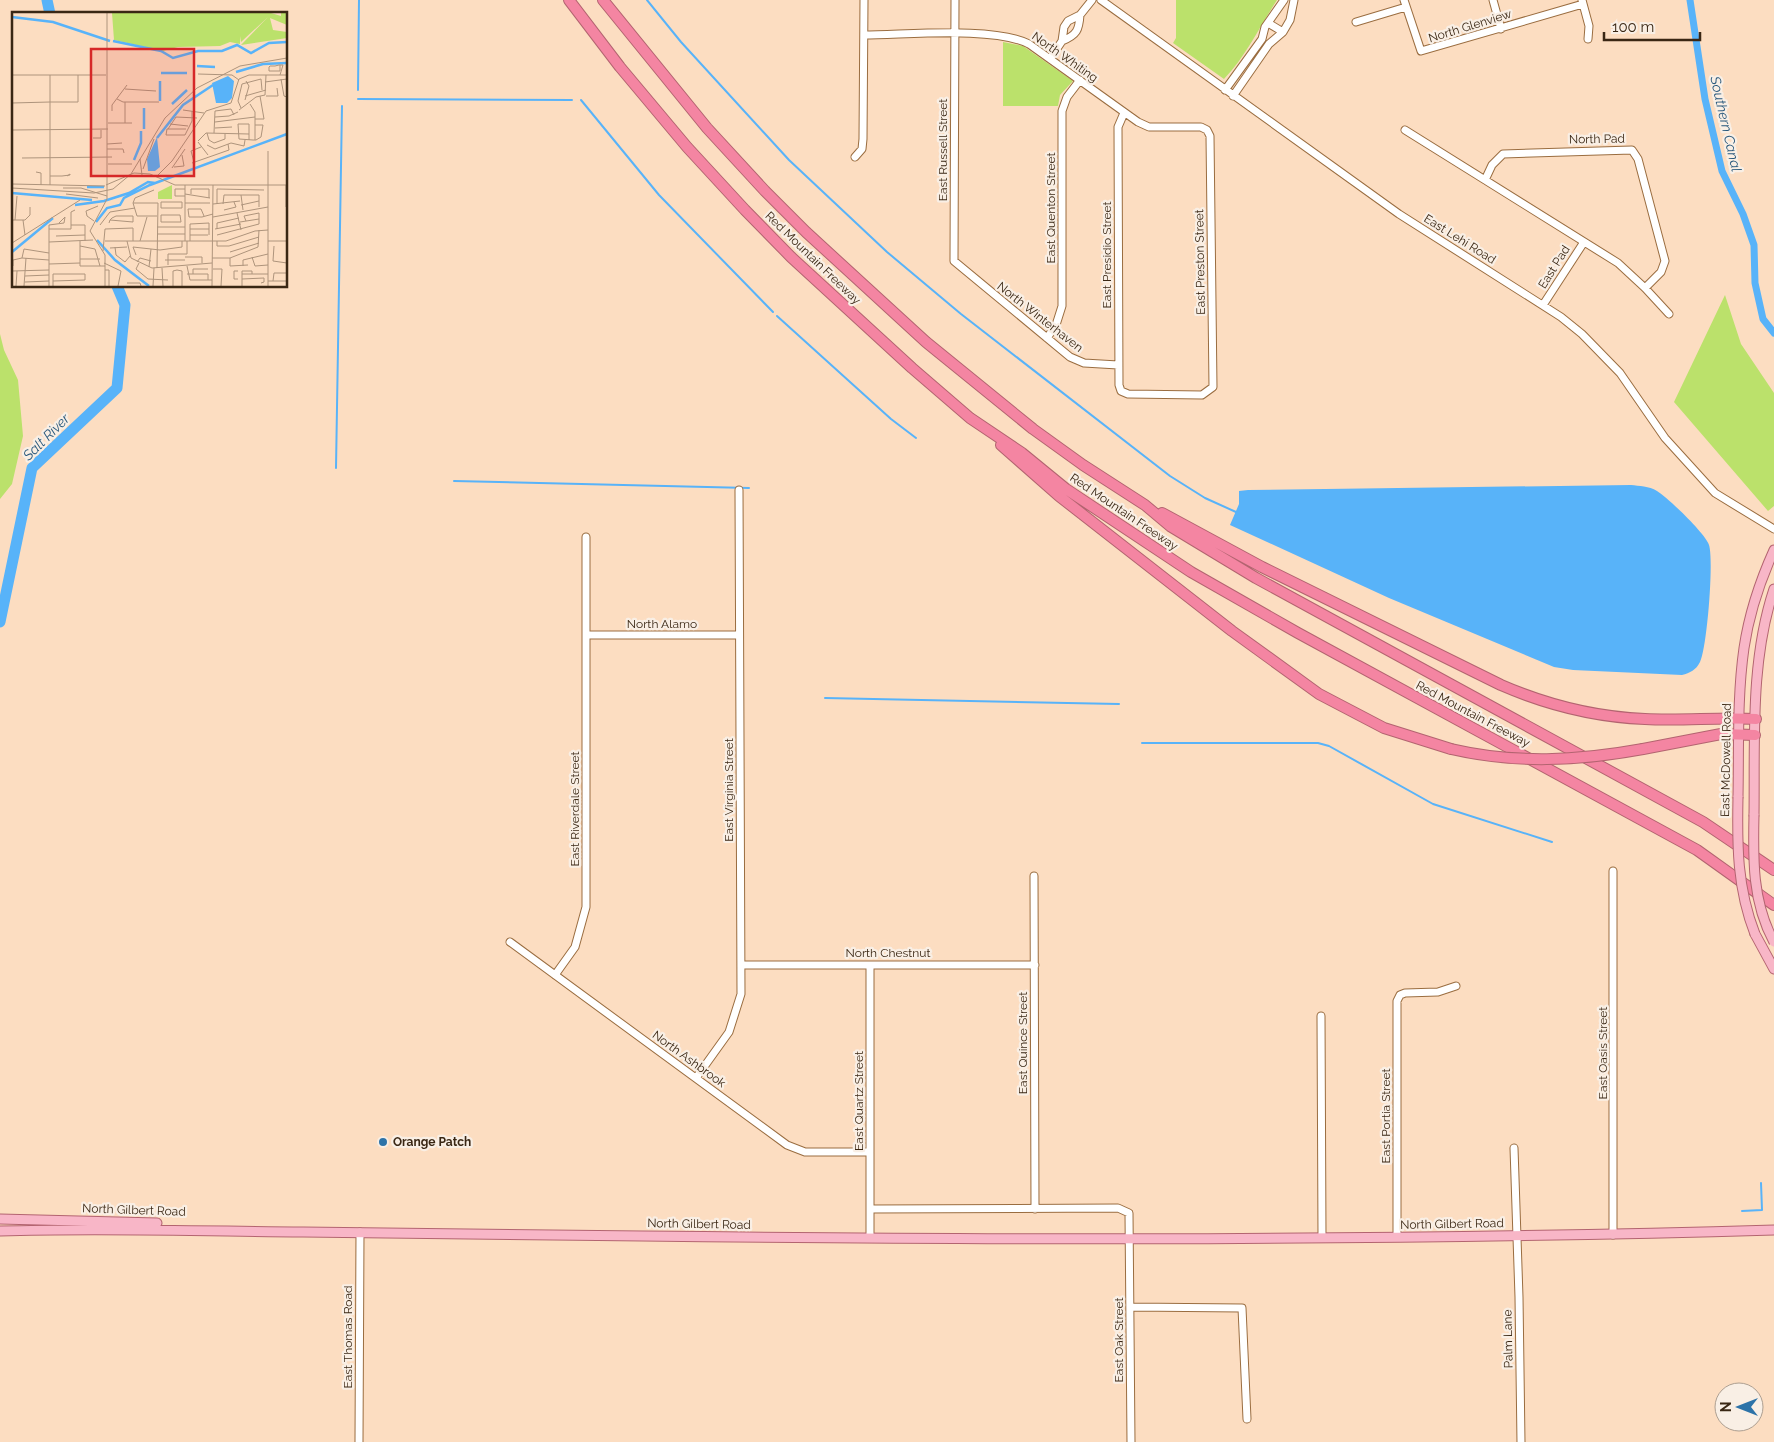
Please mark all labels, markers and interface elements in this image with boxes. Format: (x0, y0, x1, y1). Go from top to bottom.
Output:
street label: North Glenview (1427, 7, 1513, 45)
scale bar (1604, 10, 1700, 42)
inset map (12, 12, 288, 288)
text: 100 m (1612, 18, 1654, 36)
street label: North Whiting (1029, 29, 1101, 85)
water label: Southern Canal (1707, 74, 1745, 174)
street label: East Russell Street (936, 99, 950, 201)
street label: North Pad (1569, 132, 1625, 146)
street label: East Quenton Street (1044, 152, 1058, 264)
street label: East Presidio Street (1100, 201, 1114, 309)
street label: Red Mountain Freeway (762, 209, 864, 308)
street label: East Preston Street (1192, 209, 1208, 315)
street label: East Lehi Road (1421, 211, 1499, 267)
street label: East Pad (1535, 243, 1573, 291)
street label: North Winterhaven (994, 279, 1086, 355)
water label: Salt River (19, 410, 73, 464)
street label: Red Mountain Freeway (1067, 471, 1181, 554)
street label: North Alamo (627, 617, 697, 631)
street label: Red Mountain Freeway (1414, 678, 1533, 750)
street label: East McDowell Road (1718, 703, 1734, 817)
street label: East Virginia Street (722, 738, 736, 842)
street label: East Riverdale Street (568, 752, 582, 867)
street label: North Chestnut (846, 946, 930, 960)
street label: East Quince Street (1016, 992, 1030, 1094)
street label: East Oasis Street (1596, 1007, 1610, 1099)
street label: North Ashbrook (650, 1028, 729, 1091)
street label: East Quartz Street (852, 1051, 866, 1151)
street label: East Portia Street (1379, 1069, 1393, 1163)
place label: Orange Patch (393, 1135, 471, 1149)
marker: Orange Patch (377, 1136, 389, 1148)
street label: North Gilbert Road (82, 1201, 186, 1219)
street label: North Gilbert Road (647, 1216, 751, 1232)
street label: North Gilbert Road (1400, 1216, 1504, 1232)
street label: East Thomas Road (341, 1286, 355, 1389)
street label: East Oak Street (1112, 1298, 1126, 1382)
street label: Palm Lane (1500, 1309, 1516, 1369)
north arrow (1714, 1382, 1764, 1432)
text: N (1718, 1402, 1734, 1412)

